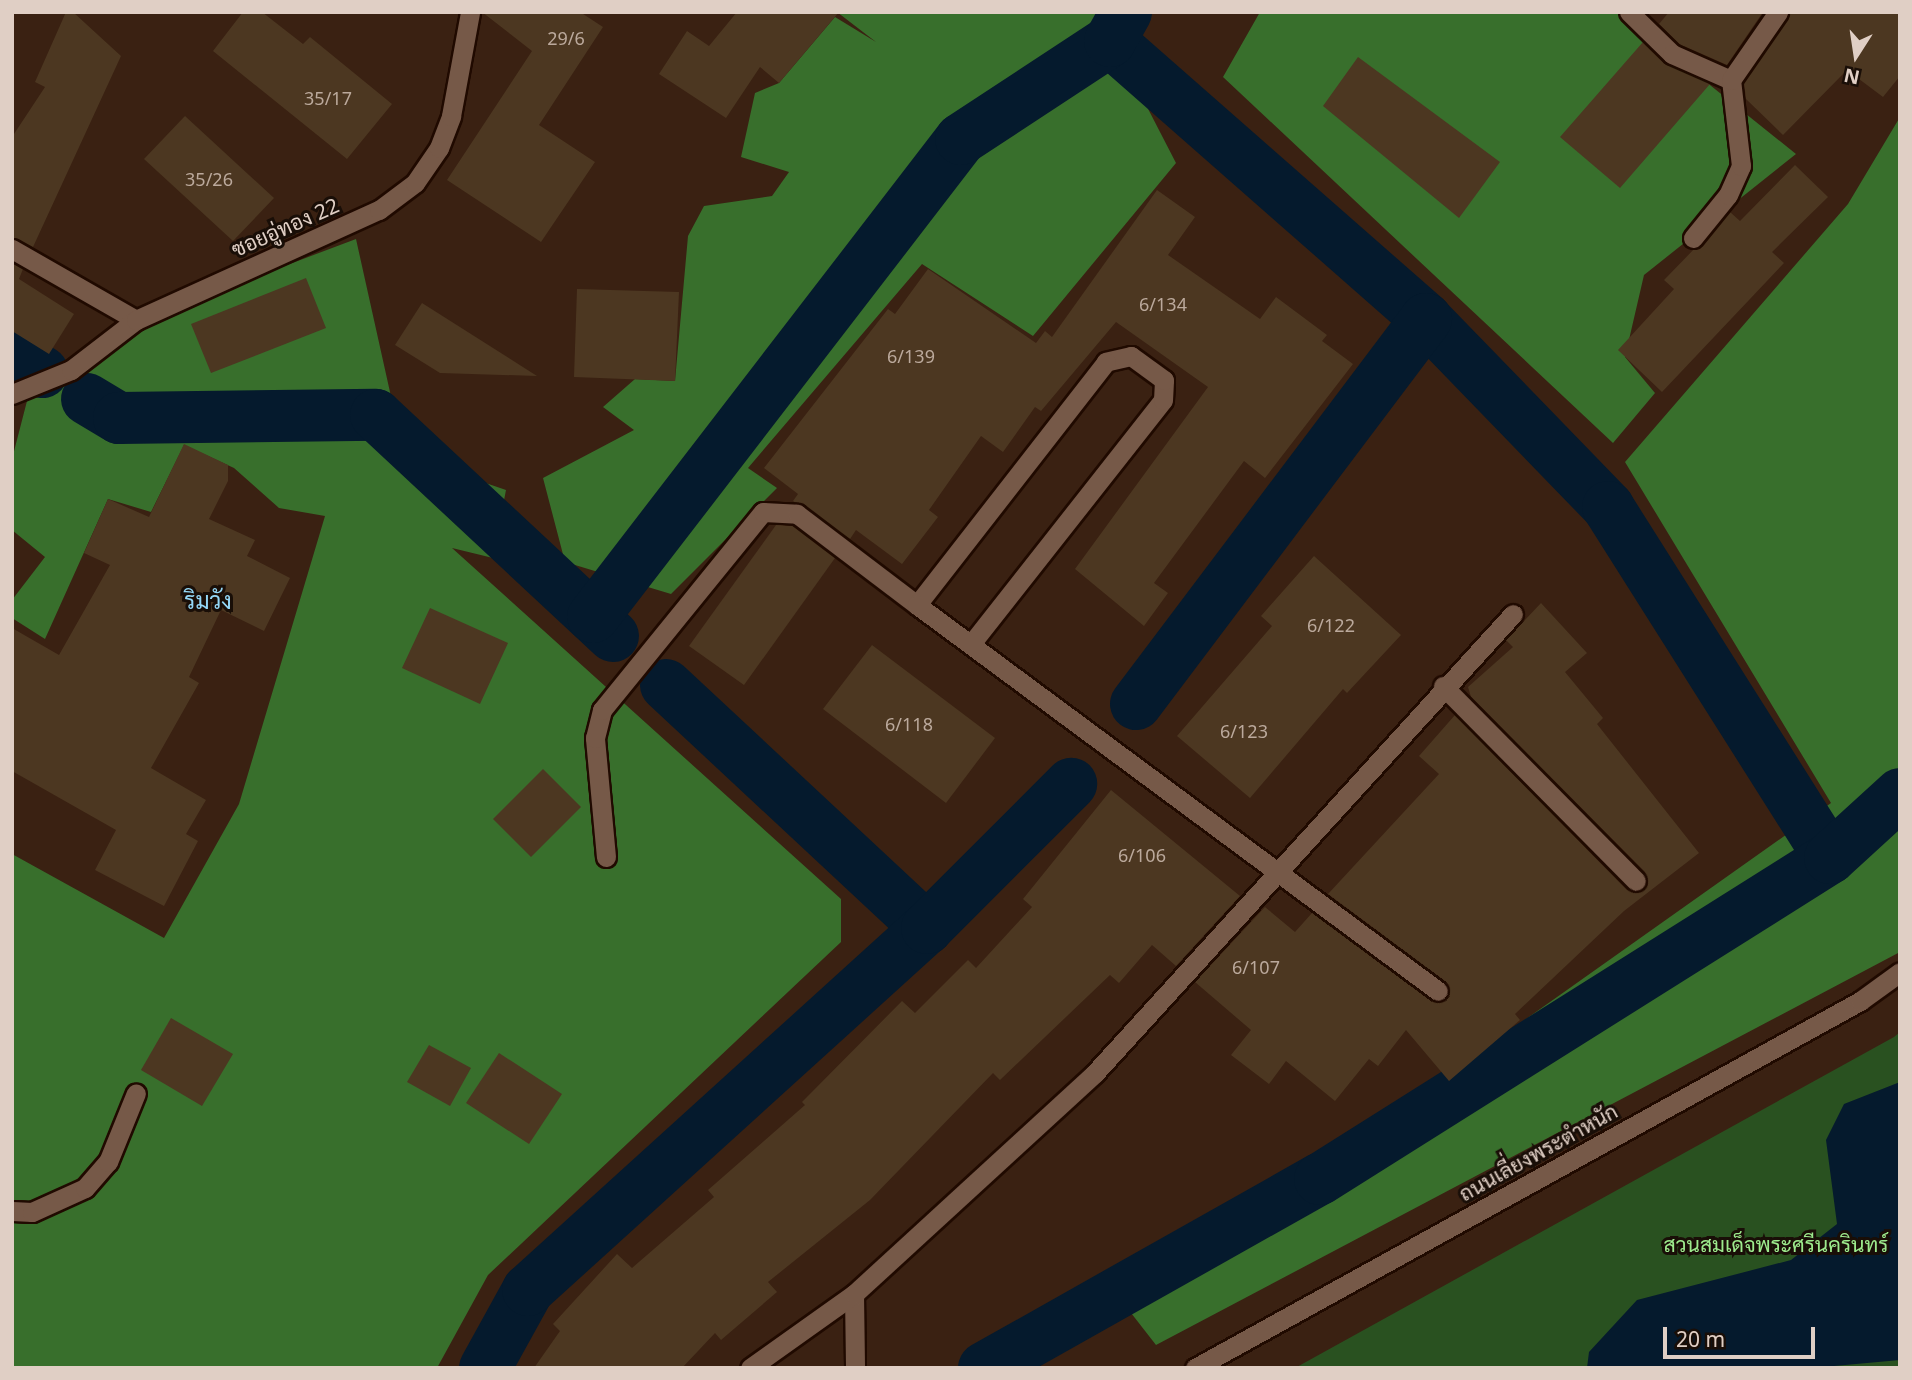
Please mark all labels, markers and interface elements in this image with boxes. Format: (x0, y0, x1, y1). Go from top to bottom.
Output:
north arrow (1821, 21, 1891, 91)
house number: 29/6 (547, 27, 585, 49)
text: N (1841, 62, 1862, 91)
house number: 35/17 (304, 87, 352, 109)
house number: 35/26 (185, 168, 233, 190)
street label: ซอยอู่ทอง 22 (227, 192, 343, 262)
house number: 6/134 (1139, 293, 1187, 315)
house number: 6/139 (887, 345, 935, 367)
district label: ริมวัง (184, 586, 232, 614)
house number: 6/122 (1307, 614, 1355, 636)
house number: 6/118 (885, 713, 933, 735)
house number: 6/123 (1220, 720, 1268, 742)
house number: 6/106 (1118, 844, 1166, 866)
house number: 6/107 (1232, 956, 1280, 978)
street label: ถนนเลี่ยงพระตำหนัก (1454, 1098, 1622, 1206)
park label: สวนสมเด็จพระศรีนครินทร์ (1664, 1231, 1888, 1257)
scale bar (1667, 1314, 1819, 1358)
text: 20 m (1676, 1325, 1725, 1353)

